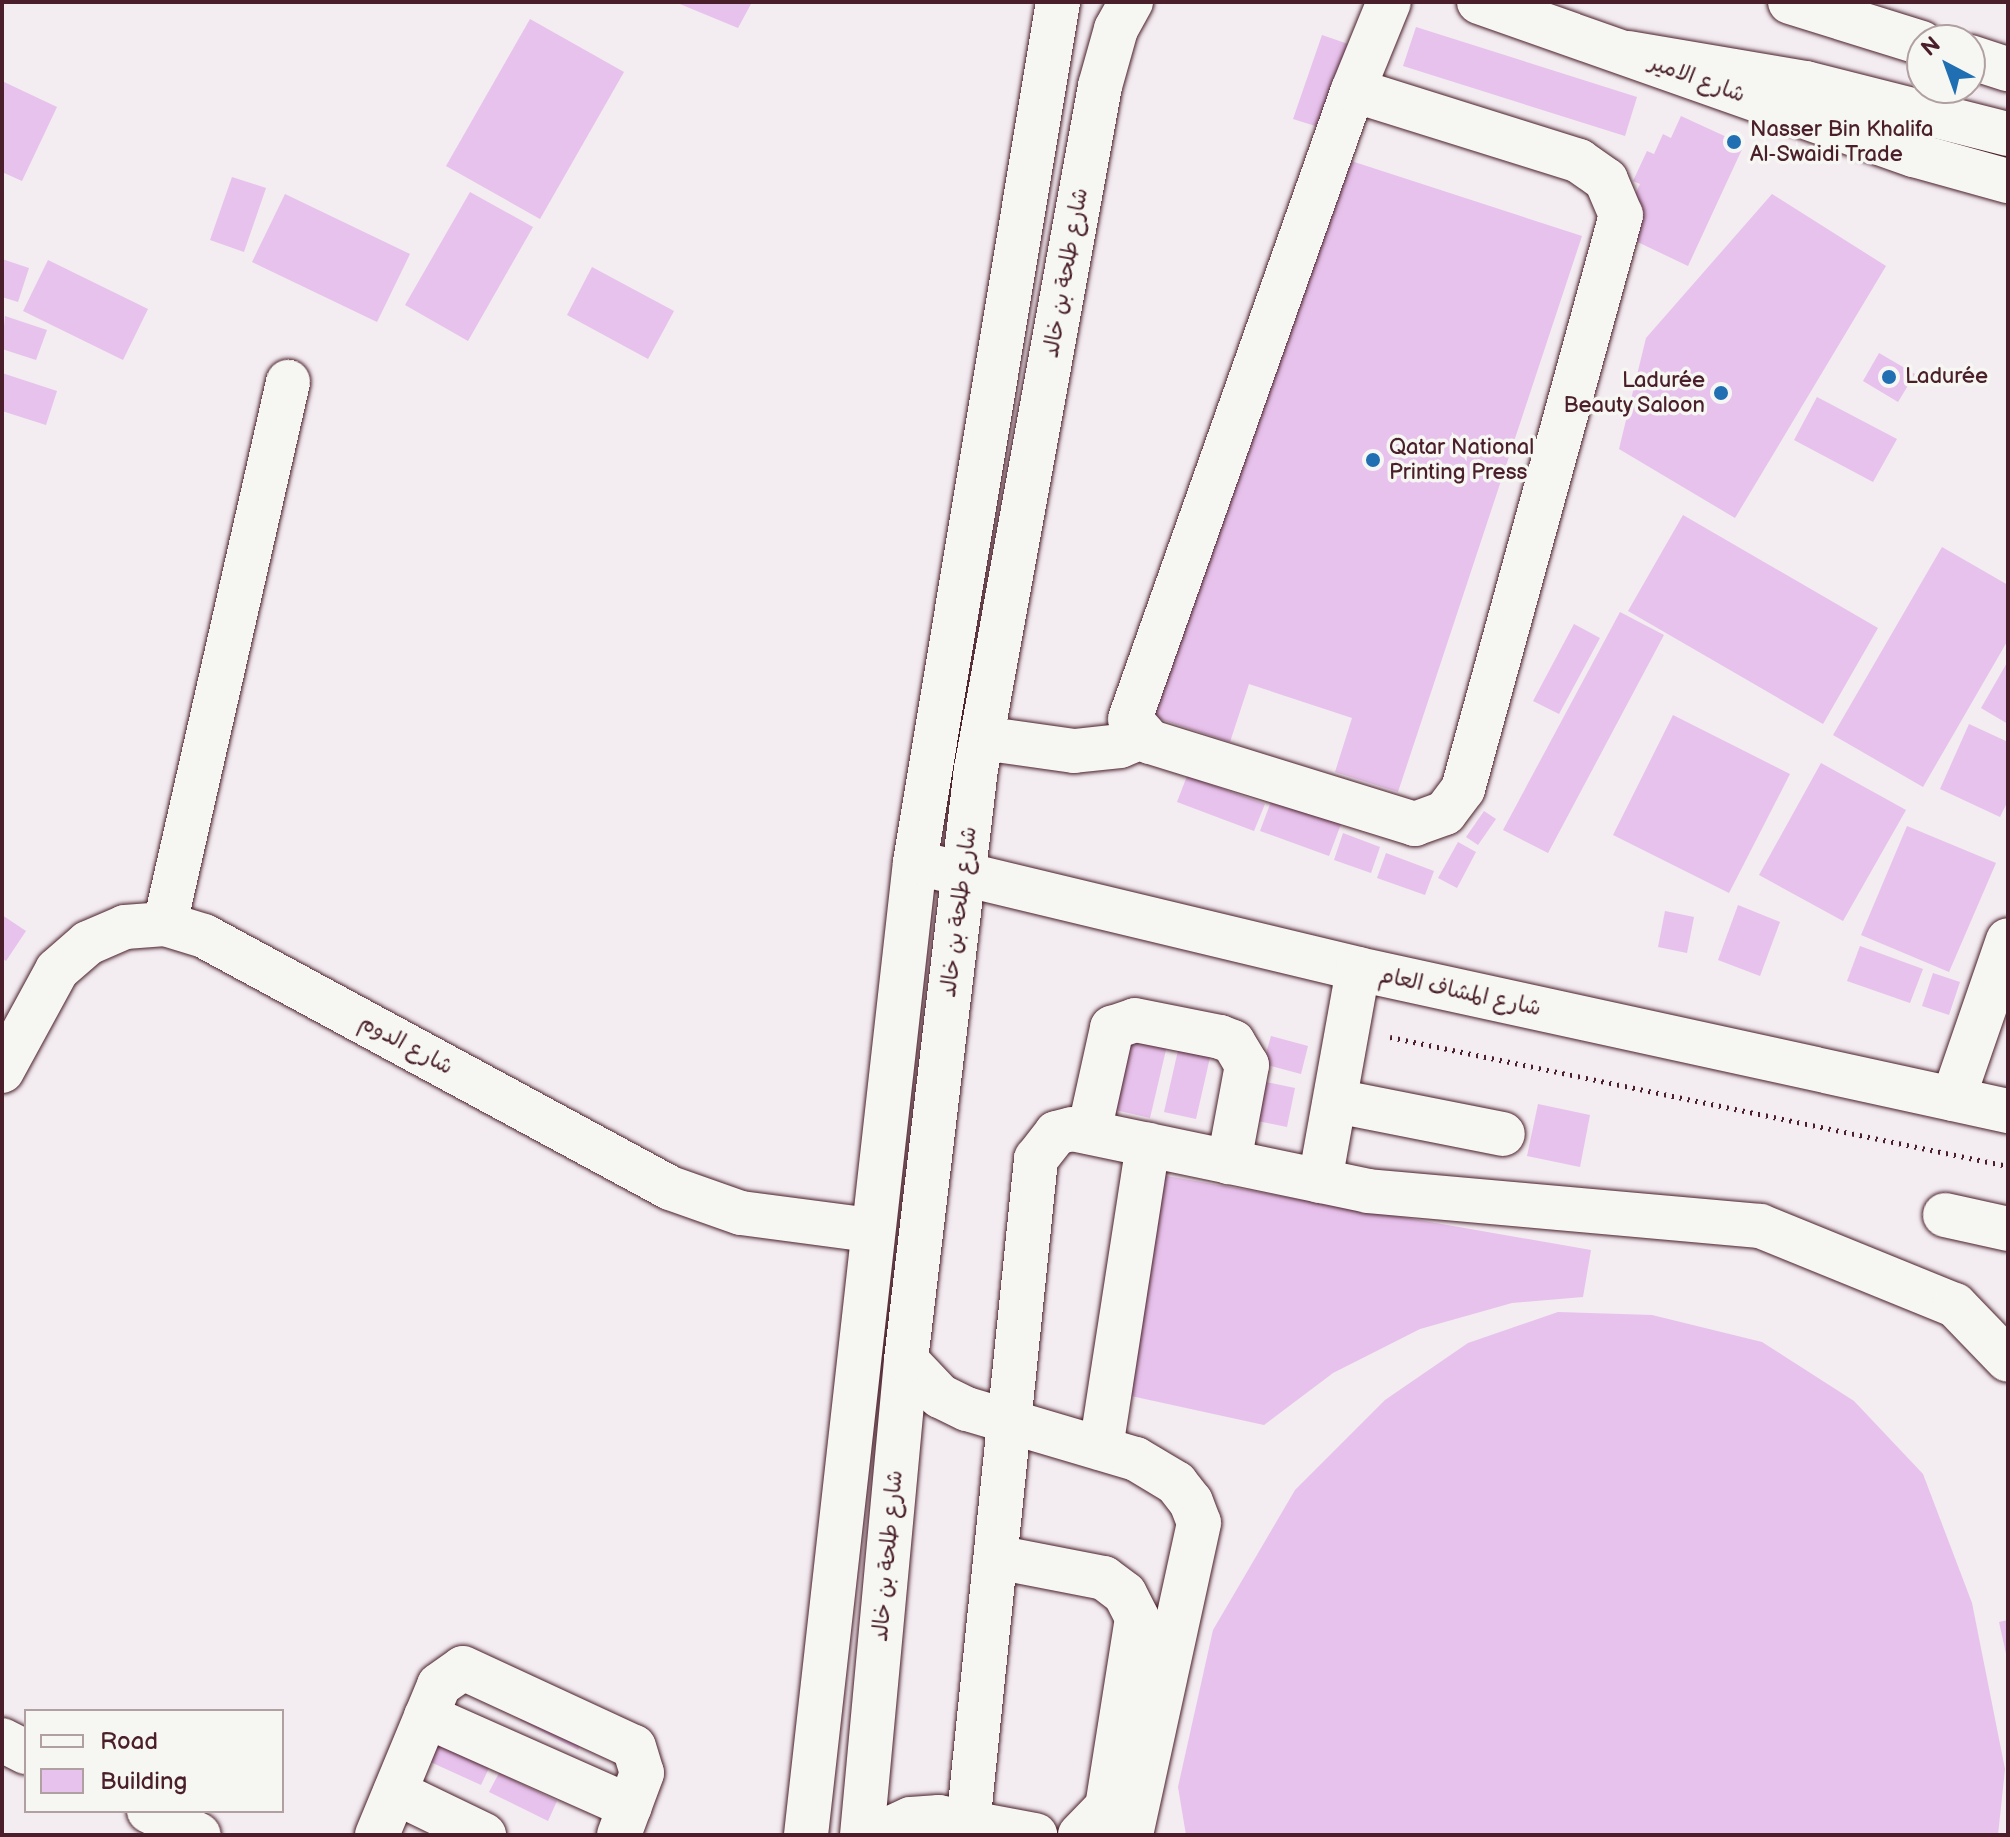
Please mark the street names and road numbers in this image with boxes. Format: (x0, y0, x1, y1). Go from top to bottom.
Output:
street label: شارع الامير (1645, 49, 1749, 109)
street label: شارع طلحة بن خالد (1038, 186, 1094, 360)
street label: شارع طلحة بن خالد (935, 825, 983, 999)
street label: شارع المشاف العام (1377, 962, 1543, 1022)
street label: شارع الدوم (355, 1009, 457, 1081)
street label: شارع طلحة بن خالد (867, 1469, 909, 1643)

